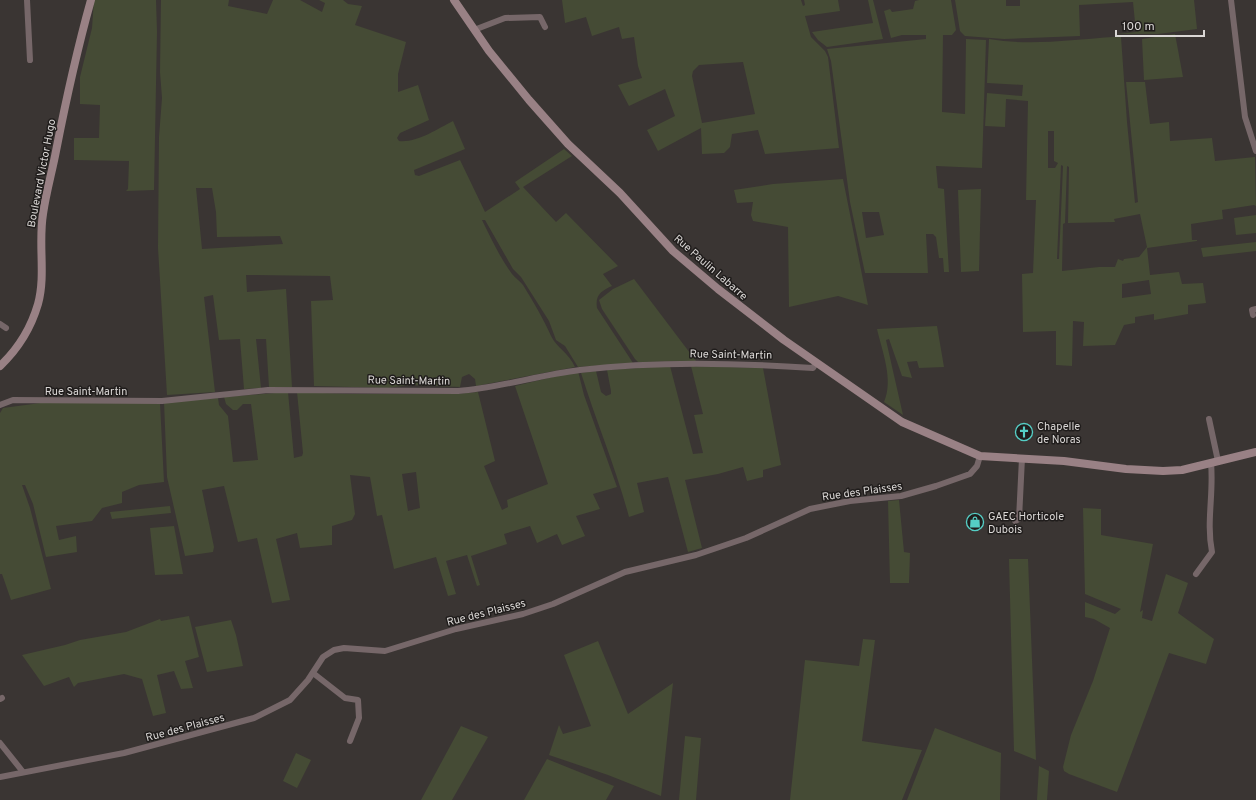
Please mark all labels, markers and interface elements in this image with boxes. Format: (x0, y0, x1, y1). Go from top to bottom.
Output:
scale bar (1116, 12, 1204, 38)
text: 100 m (1122, 19, 1155, 35)
street label: Boulevard Victor Hugo (25, 118, 59, 229)
street label: Rue Paulin Labarre (671, 232, 750, 304)
street label: Rue Saint-Martin (689, 347, 772, 363)
street label: Rue Saint-Martin (367, 373, 450, 389)
street label: Rue Saint-Martin (45, 385, 127, 399)
place label: Chapelle de Noras (1037, 420, 1081, 447)
church icon: Chapelle de Noras (1014, 422, 1034, 442)
street label: Rue des Plaisses (821, 479, 903, 505)
place label: GAEC Horticole Dubois (988, 510, 1064, 537)
shop icon: GAEC Horticole Dubois (965, 512, 985, 532)
street label: Rue des Plaisses (445, 596, 527, 630)
street label: Rue des Plaisses (144, 711, 226, 745)

